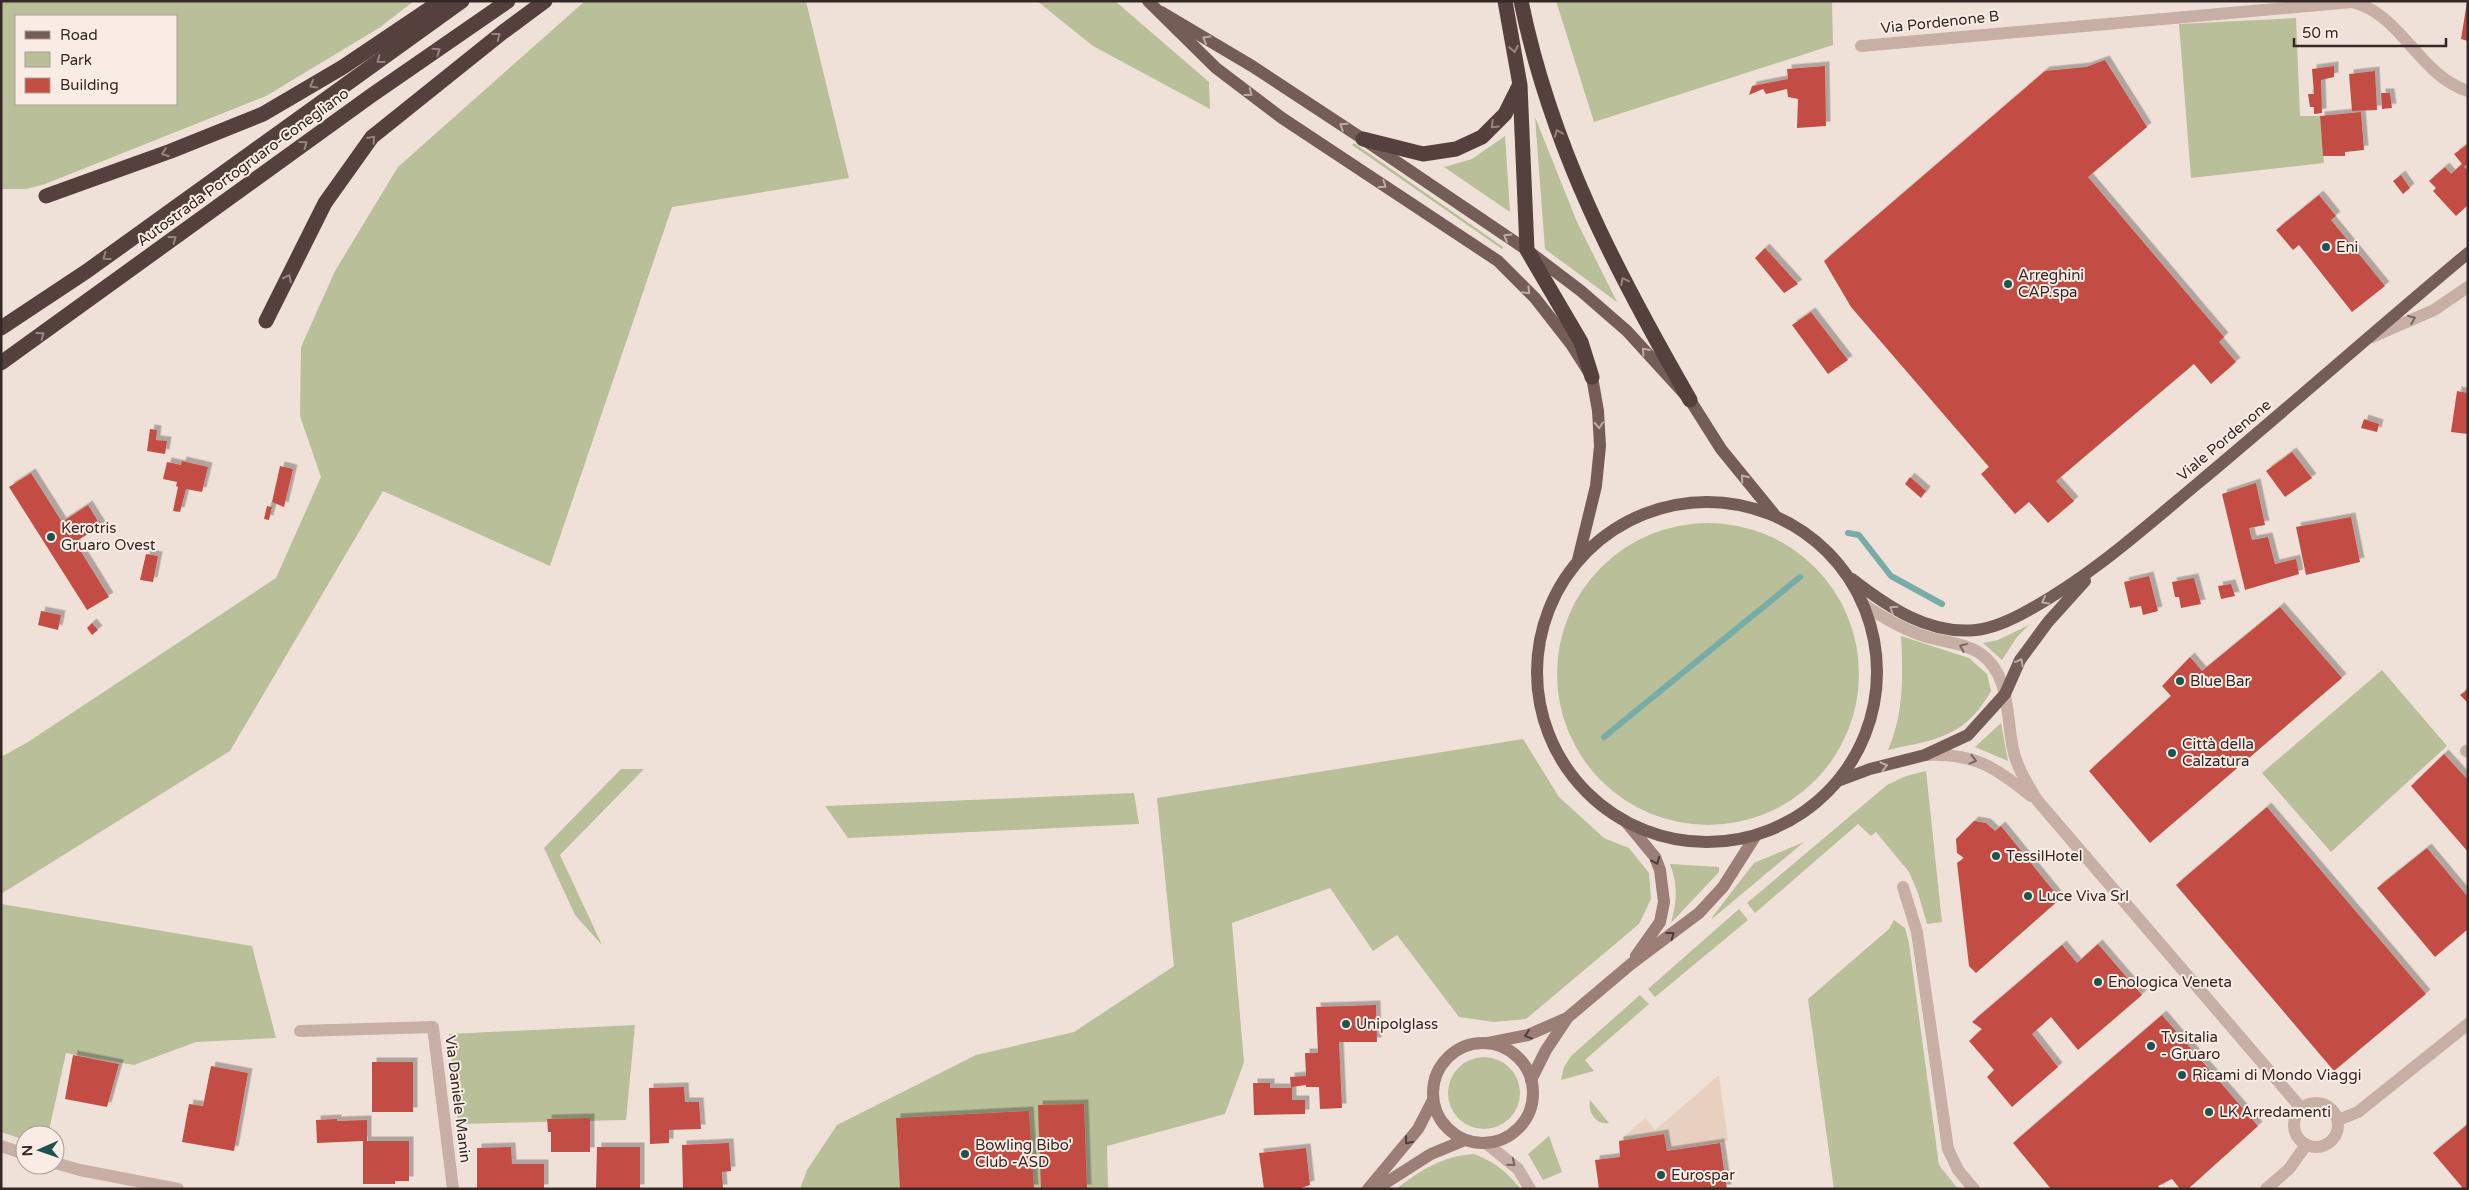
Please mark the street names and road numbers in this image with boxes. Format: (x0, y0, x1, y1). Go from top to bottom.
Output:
street label: Via Pordenone B (1880, 7, 2000, 37)
street label: Autostrada Portogruaro-Conegliano (134, 84, 352, 250)
street label: Viale Pordenone (2173, 396, 2275, 484)
street label: Via Daniele Manin (441, 1034, 475, 1164)

